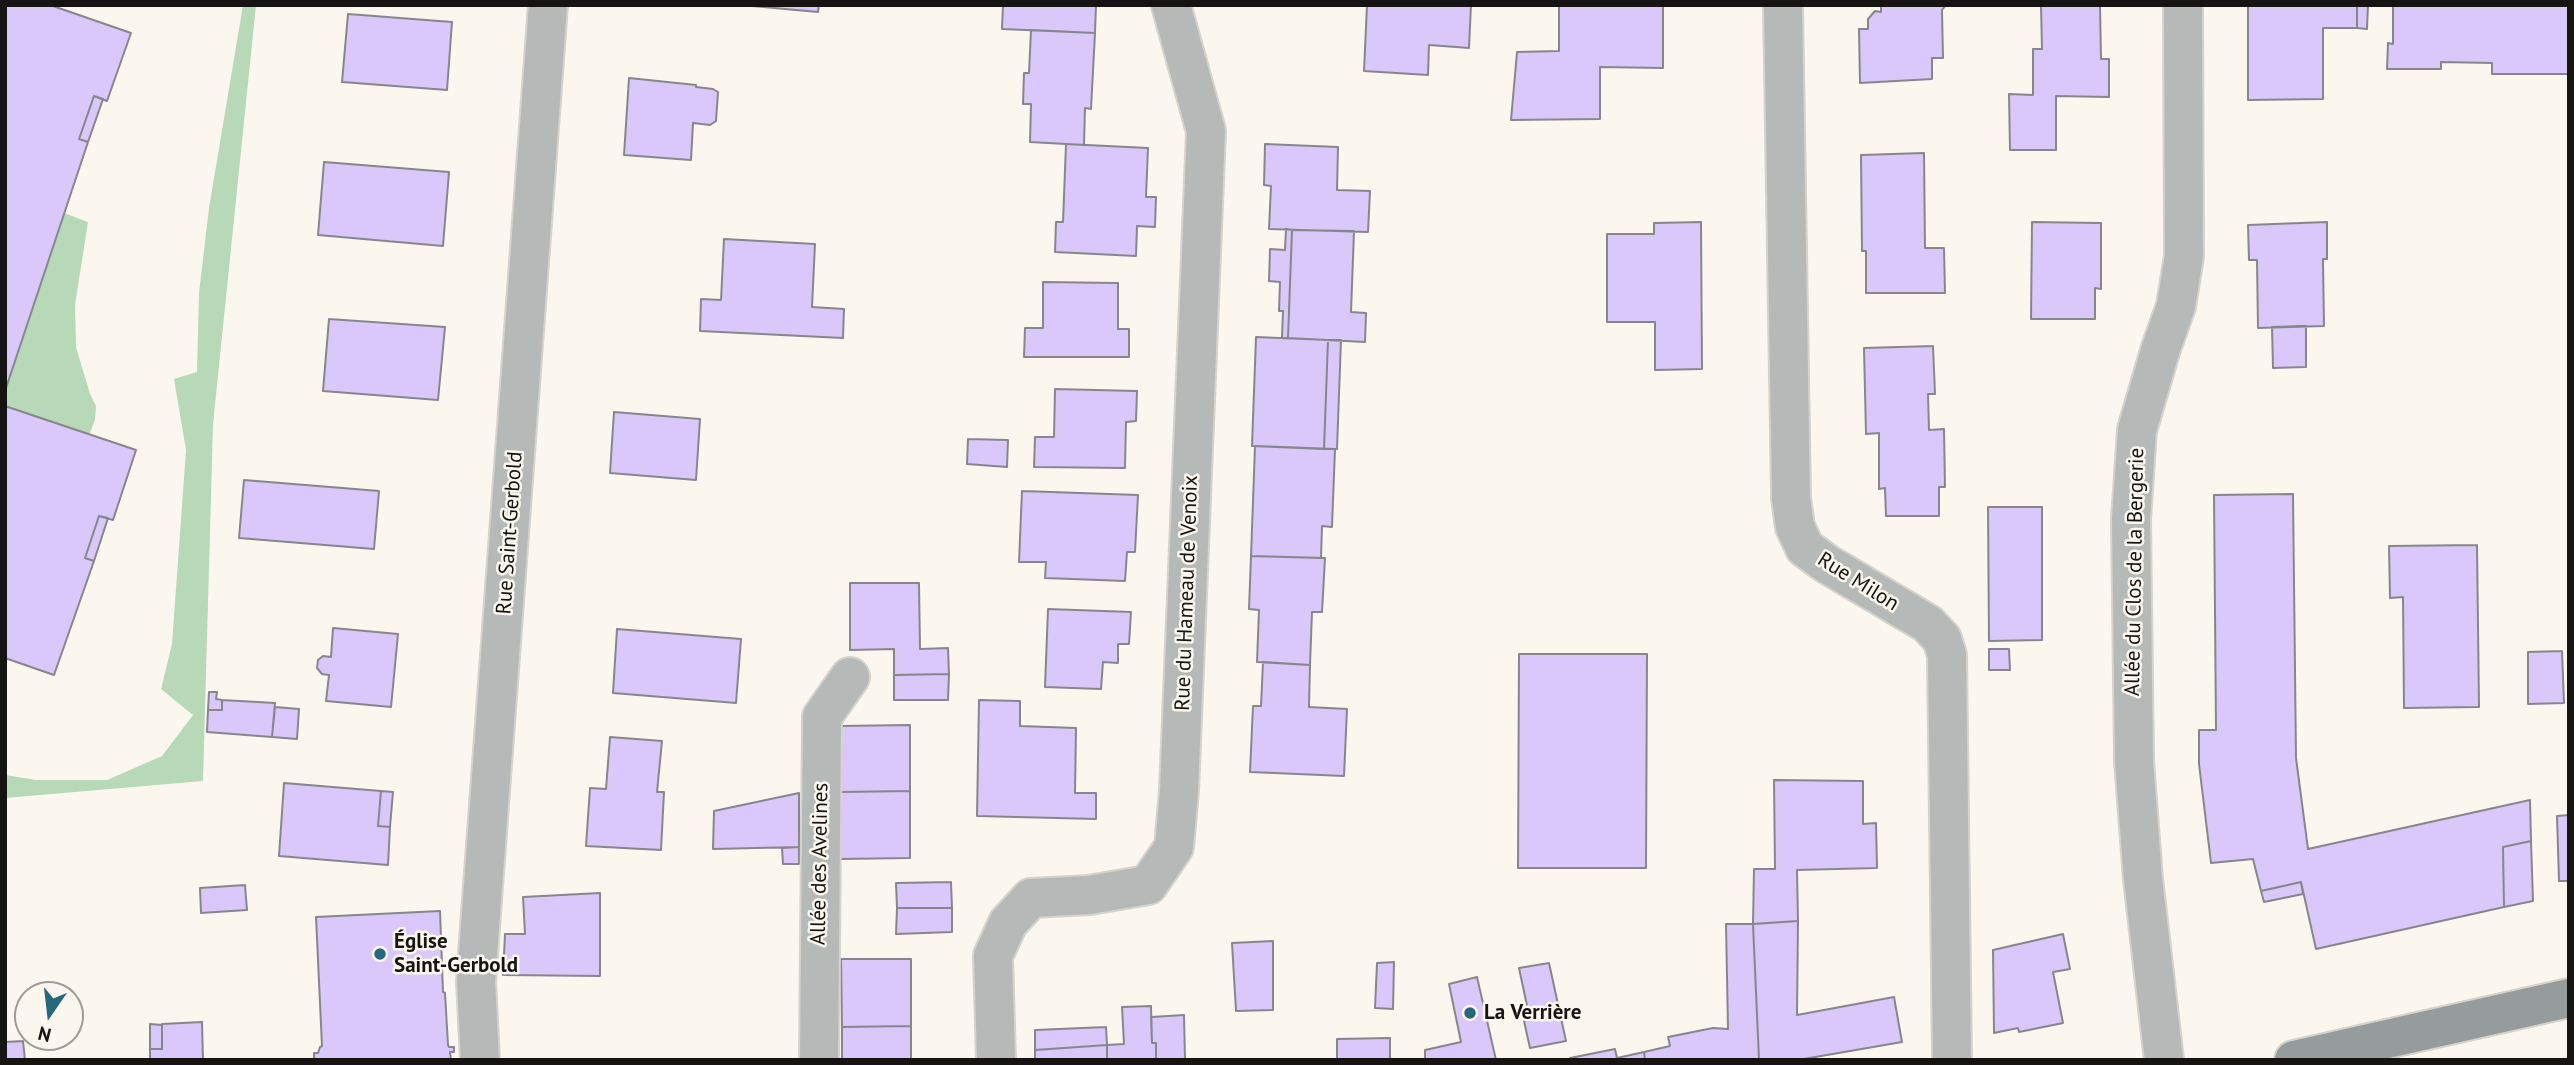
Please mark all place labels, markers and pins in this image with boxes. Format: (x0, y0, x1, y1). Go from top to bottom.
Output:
place label: Église Saint-Gerbold (394, 929, 518, 979)
marker: Église Saint-Gerbold (372, 946, 388, 962)
place label: La Verrière (1484, 1000, 1581, 1026)
marker: La Verrière (1462, 1005, 1478, 1021)

